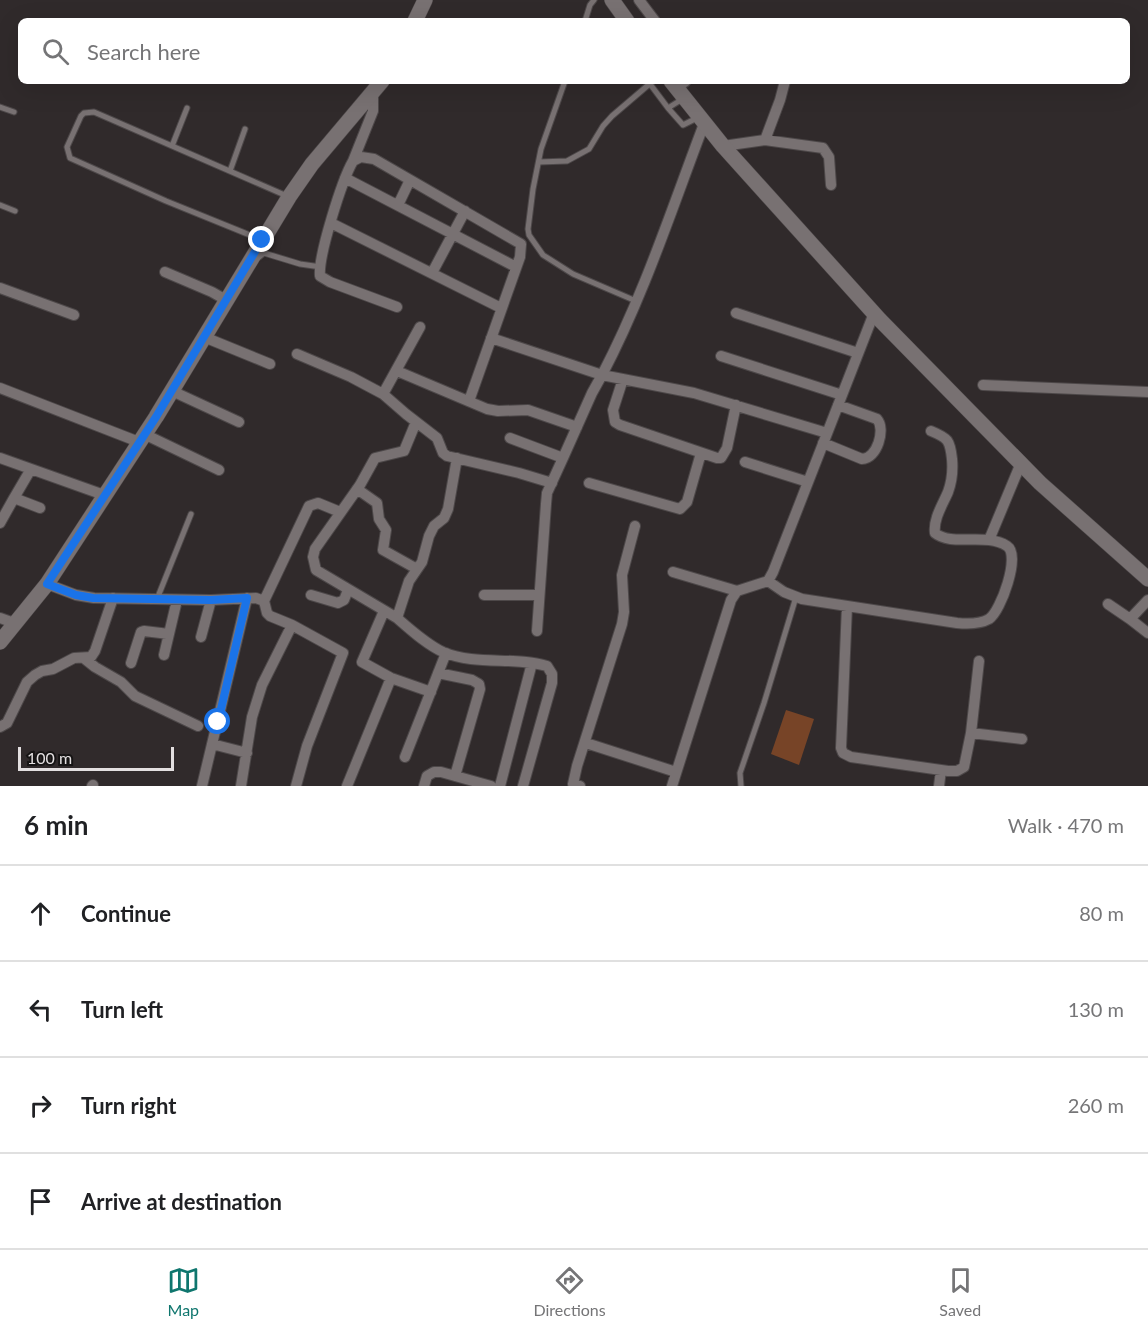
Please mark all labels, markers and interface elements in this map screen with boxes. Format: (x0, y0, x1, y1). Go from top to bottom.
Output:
search box (18, 18, 1130, 84)
icon: search (39, 35, 72, 68)
text: Search here (87, 38, 200, 65)
route end (248, 226, 274, 252)
route start (204, 708, 230, 734)
scale bar (18, 744, 174, 772)
text: 100 m (27, 748, 72, 767)
text: 6 min (24, 809, 88, 841)
text: Walk · 470 m (1008, 813, 1124, 837)
icon: ahead (24, 897, 57, 930)
text: Continue (81, 900, 171, 927)
text: 80 m (1079, 901, 1124, 925)
icon: left (24, 993, 57, 1026)
text: Turn left (81, 996, 163, 1023)
text: 130 m (1068, 997, 1124, 1021)
icon: right (24, 1089, 57, 1122)
text: Turn right (81, 1092, 176, 1119)
text: 260 m (1068, 1093, 1124, 1117)
icon: arrive (24, 1185, 57, 1218)
text: Arrive at destination (81, 1188, 282, 1215)
tab: Map (167, 1264, 200, 1319)
tab: Directions (533, 1264, 606, 1319)
tab: Saved (939, 1264, 981, 1319)

